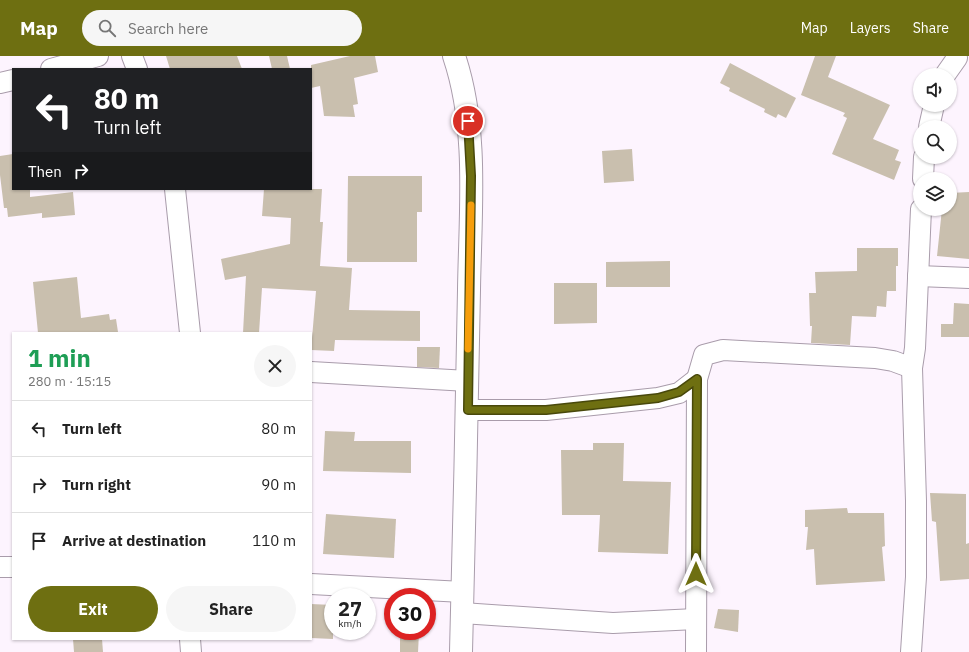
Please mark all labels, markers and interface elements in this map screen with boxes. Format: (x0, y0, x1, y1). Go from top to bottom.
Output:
search box (82, 10, 362, 46)
text: Map (20, 16, 58, 40)
icon: search (96, 17, 118, 39)
text: Search here (128, 19, 208, 38)
text: Map (801, 19, 828, 37)
text: Layers (850, 19, 891, 37)
text: Share (913, 19, 949, 37)
map controls (913, 68, 957, 216)
button: sound (913, 68, 957, 112)
text: 80 m (94, 80, 159, 117)
icon: left (28, 84, 80, 136)
pin (451, 104, 485, 138)
icon: arrive (457, 110, 479, 132)
text: Turn left (94, 116, 162, 139)
button: search (913, 120, 957, 164)
icon: right (70, 160, 92, 182)
text: Then (28, 162, 62, 181)
button: layers (913, 172, 957, 216)
text: 1 min (28, 342, 91, 374)
button: close (254, 345, 296, 387)
text: 280 m · 15:15 (28, 373, 111, 390)
icon: left (28, 418, 50, 440)
text: Turn left (62, 419, 122, 438)
text: 80 m (261, 419, 296, 438)
icon: right (28, 474, 50, 496)
text: Turn right (62, 475, 131, 494)
text: 90 m (261, 475, 296, 494)
icon: arrive (28, 530, 50, 552)
text: Arrive at destination (62, 531, 206, 550)
text: 110 m (252, 531, 296, 550)
position arrow (675, 553, 717, 595)
button: Exit (28, 586, 158, 632)
button: Share (166, 586, 296, 632)
speed limit sign: 30 (384, 588, 436, 640)
text: 27 (338, 595, 362, 622)
text: km/h (338, 617, 362, 630)

